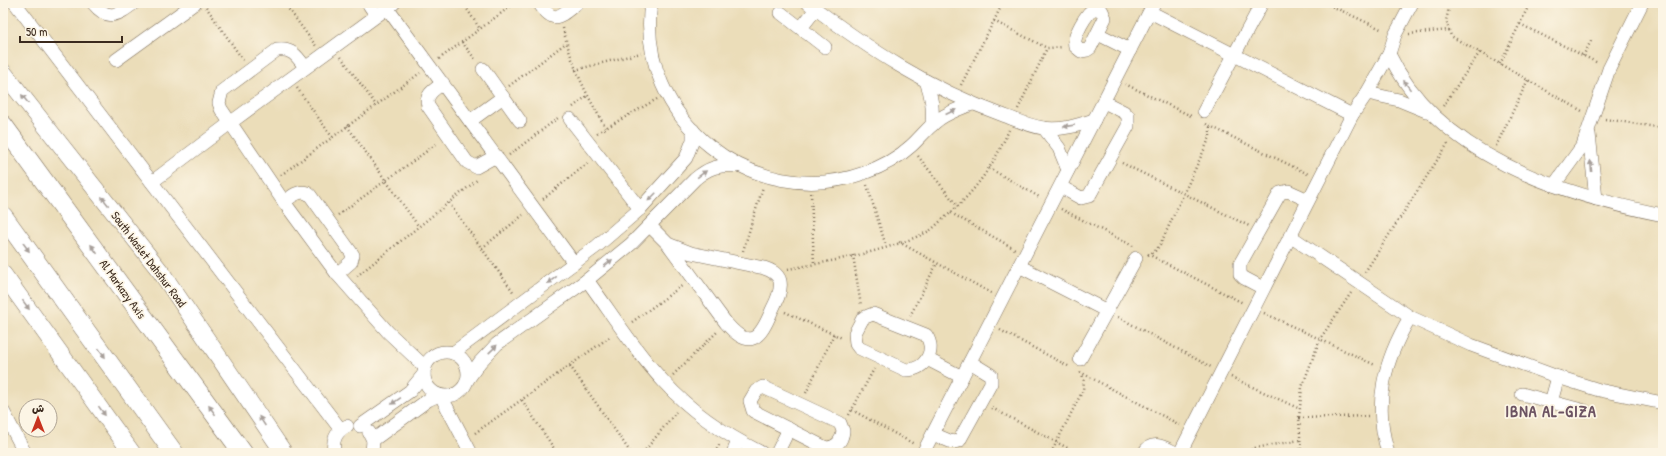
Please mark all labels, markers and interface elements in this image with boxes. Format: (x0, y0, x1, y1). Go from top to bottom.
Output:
scale bar (20, 18, 122, 44)
text: 50 m (26, 23, 47, 40)
one-way arrow (1403, 80, 1411, 90)
one-way arrow (20, 94, 29, 105)
one-way arrow (945, 109, 956, 115)
one-way arrow (1063, 123, 1075, 129)
one-way arrow (1588, 159, 1594, 172)
one-way arrow (696, 170, 707, 178)
one-way arrow (647, 192, 657, 202)
one-way arrow (101, 196, 110, 207)
street label: South Waslet Dahshur Road (107, 208, 191, 311)
one-way arrow (22, 242, 30, 253)
one-way arrow (90, 244, 98, 254)
street label: Al Markazy Axis (96, 256, 151, 322)
one-way arrow (603, 259, 614, 268)
one-way arrow (546, 275, 557, 284)
one-way arrow (22, 300, 30, 310)
one-way arrow (488, 344, 498, 354)
one-way arrow (98, 348, 106, 358)
one-way arrow (391, 397, 401, 405)
north arrow (18, 398, 58, 438)
district label: IBNA AL-GIZA (1505, 400, 1597, 422)
text: ش (32, 401, 44, 415)
one-way arrow (98, 405, 106, 416)
one-way arrow (208, 405, 216, 416)
one-way arrow (258, 416, 266, 426)

